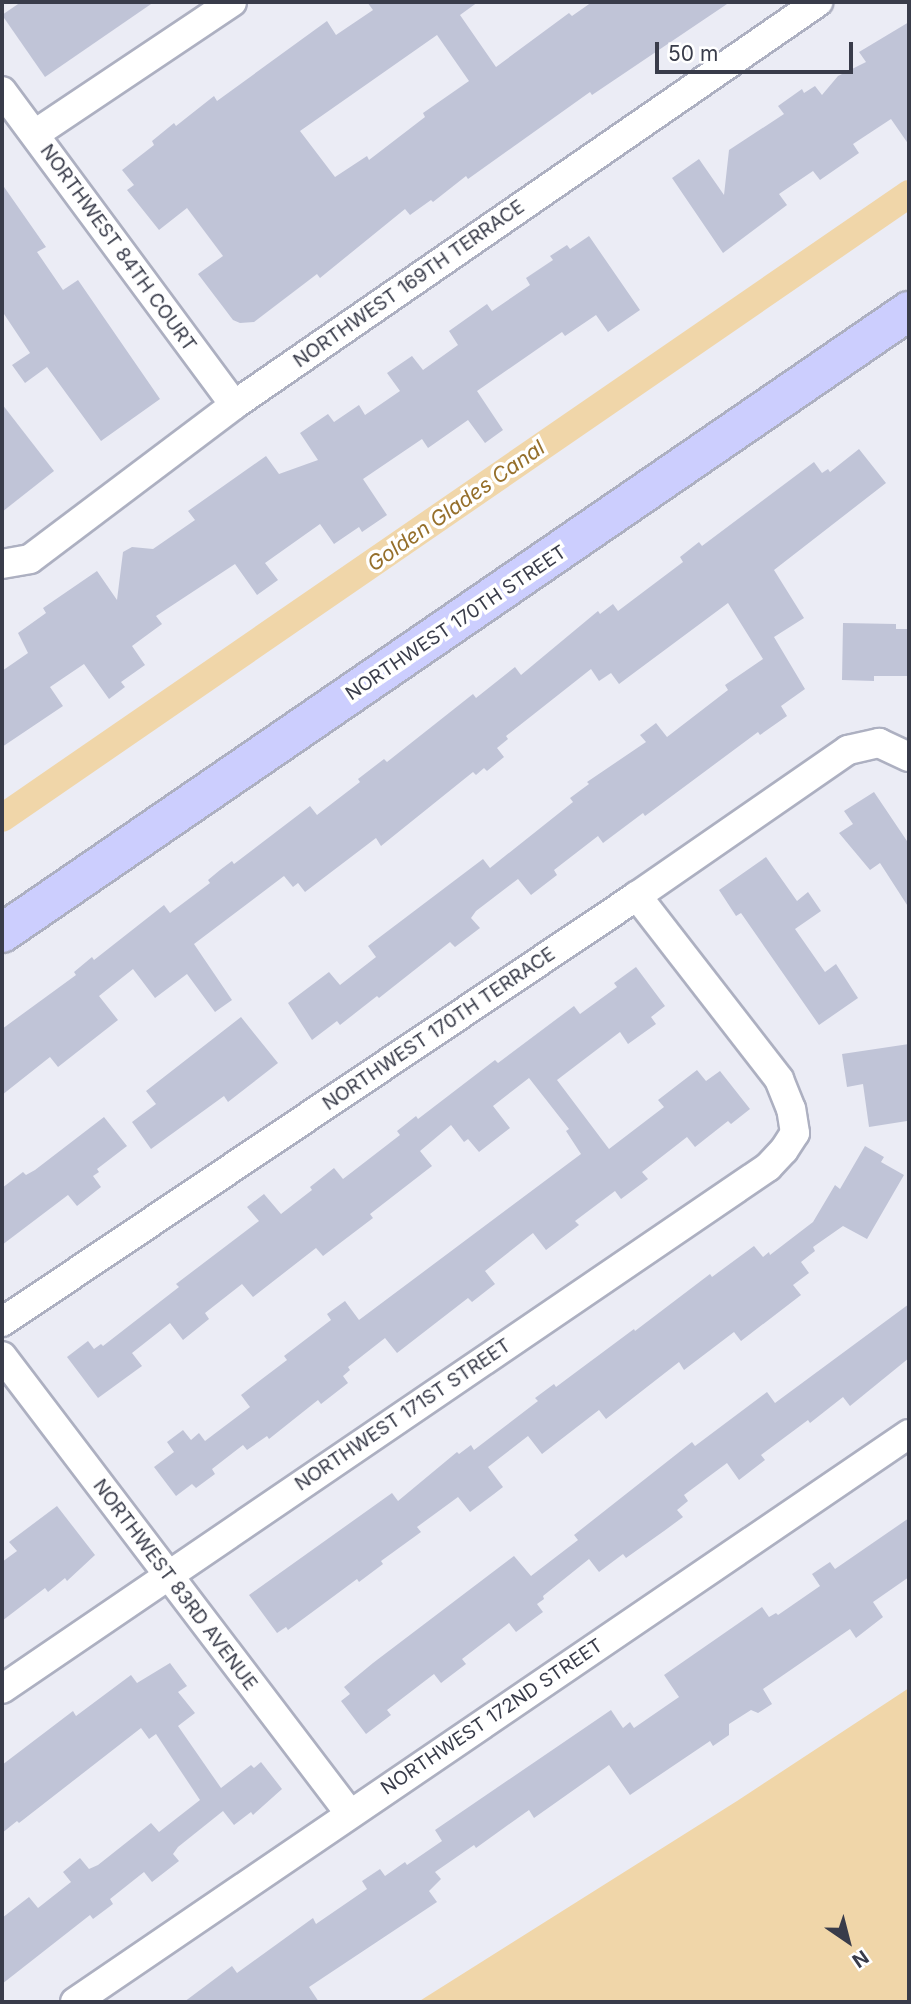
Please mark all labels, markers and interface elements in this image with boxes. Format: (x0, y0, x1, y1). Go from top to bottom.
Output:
scale bar (659, 28, 857, 72)
text: 50 m (668, 41, 718, 66)
street label: NORTHWEST 84TH COURT (35, 140, 201, 356)
street label: NORTHWEST 169TH TERRACE (289, 195, 529, 373)
water label: Golden Glades Canal (362, 435, 550, 577)
street label: NORTHWEST 170TH STREET (341, 541, 571, 705)
street label: NORTHWEST 170TH TERRACE (319, 943, 559, 1115)
street label: NORTHWEST 171ST STREET (291, 1334, 515, 1496)
street label: NORTHWEST 83RD AVENUE (88, 1475, 262, 1695)
street label: NORTHWEST 172ND STREET (377, 1634, 607, 1800)
north arrow (813, 1906, 883, 1976)
text: N (848, 1945, 873, 1972)

